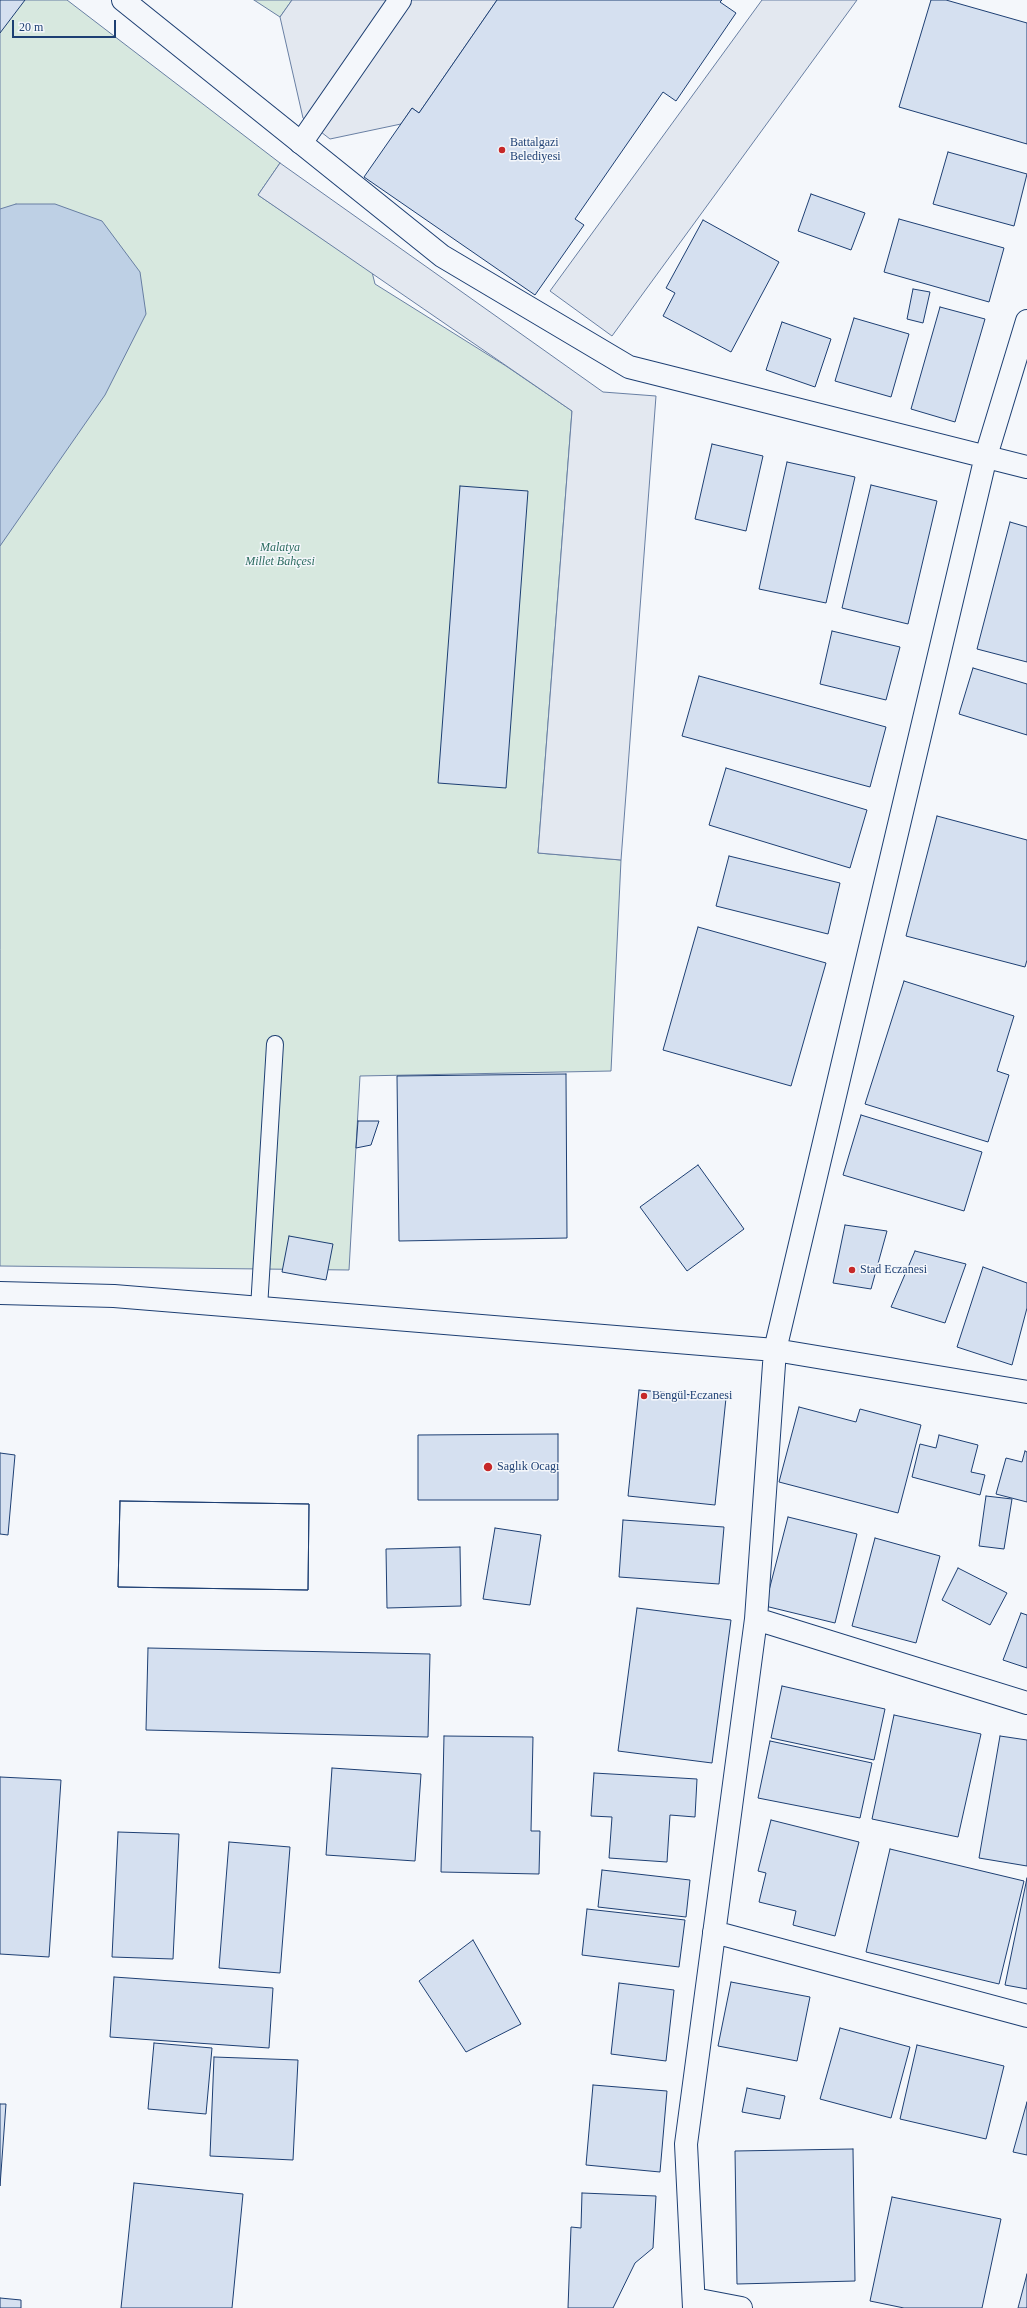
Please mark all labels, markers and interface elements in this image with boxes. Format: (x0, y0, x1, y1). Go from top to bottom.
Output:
scale bar (14, 12, 118, 38)
text: 20 m (19, 20, 43, 34)
place label: Battalgazi Belediyesi (510, 136, 561, 164)
marker: Battalgazi Belediyesi (497, 145, 507, 155)
park label: Malatya Millet Bahçesi (245, 541, 315, 569)
place label: Stad Eczanesi (860, 1263, 927, 1277)
marker: Stad Eczanesi (847, 1265, 857, 1275)
place label: Bengül Eczanesi (652, 1389, 732, 1403)
marker: Bengül Eczanesi (639, 1391, 649, 1401)
place label: Saglık Ocagı (497, 1460, 559, 1474)
marker: Saglık Ocagı (482, 1461, 494, 1473)

